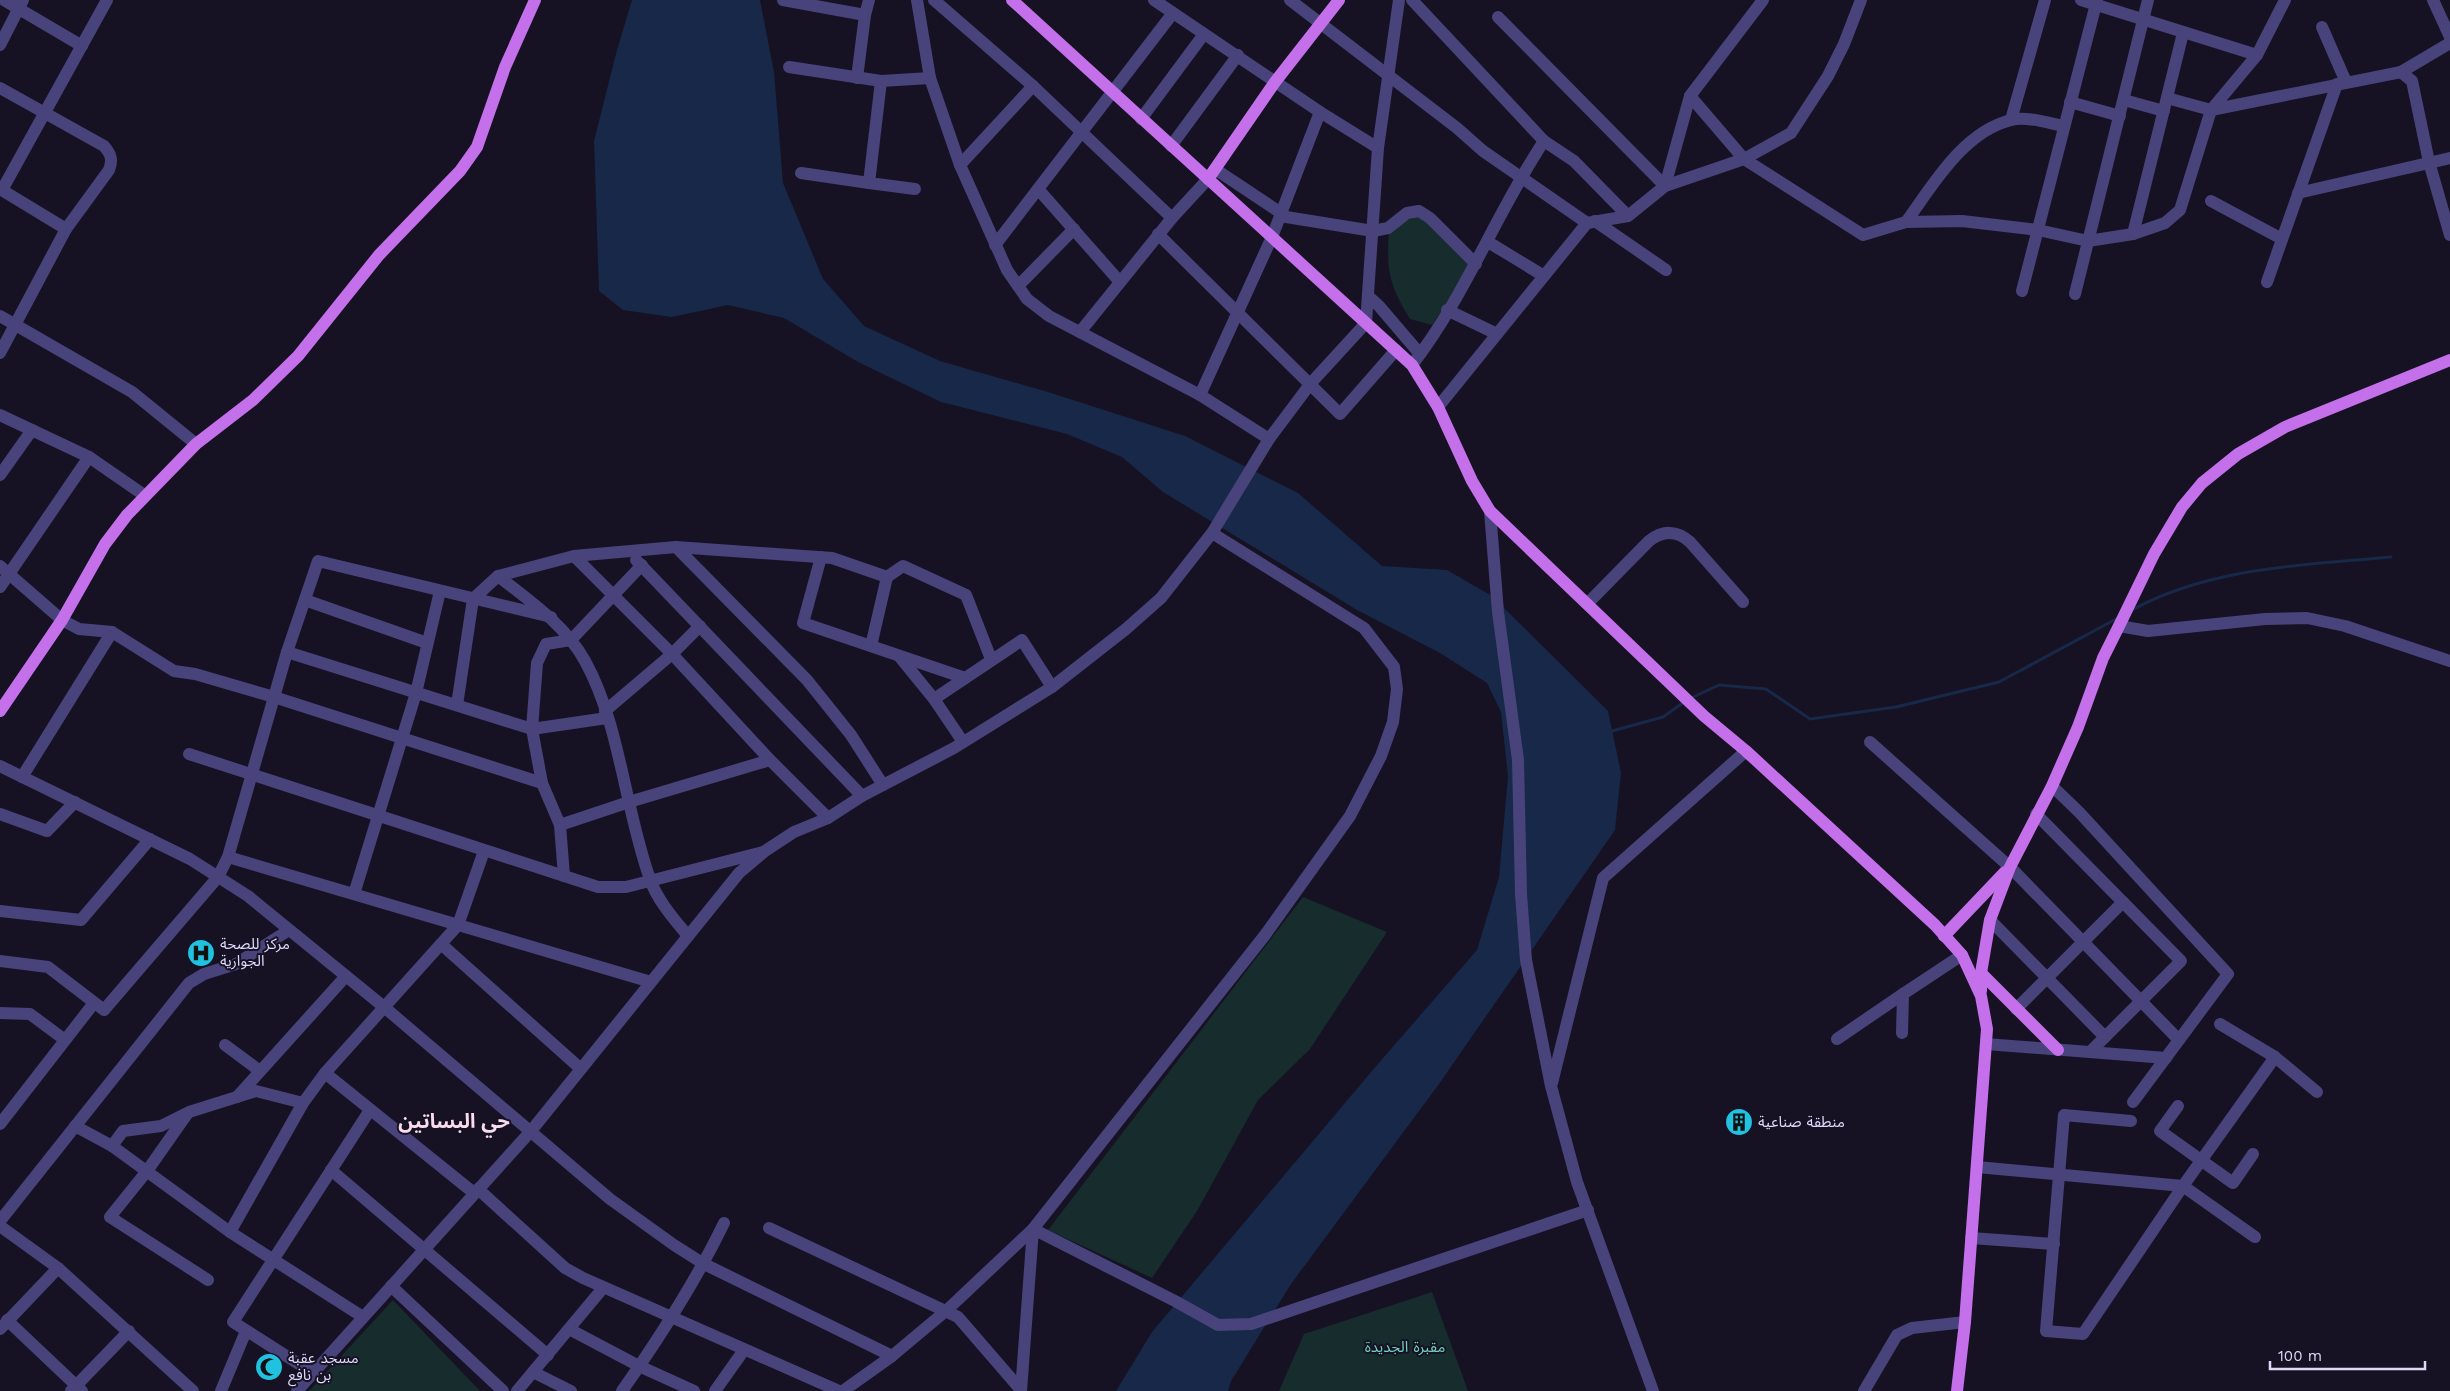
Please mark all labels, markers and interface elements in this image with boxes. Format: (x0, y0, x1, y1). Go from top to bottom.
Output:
place label: مركز للصحة الجوارية (220, 935, 290, 970)
hospital icon: مركز للصحة الجوارية (186, 938, 216, 968)
building icon: منطقة صناعية (1724, 1107, 1754, 1137)
district label: حي البساتين (398, 1109, 510, 1138)
place label: منطقة صناعية (1758, 1113, 1845, 1131)
park label: مقبرة الجديدة (1365, 1338, 1445, 1356)
scale bar (2270, 1338, 2425, 1370)
text: 100 m (2278, 1347, 2322, 1365)
place label: مسجد عقبة بن نافع (288, 1349, 359, 1387)
mosque icon: مسجد عقبة بن نافع (254, 1352, 284, 1382)

